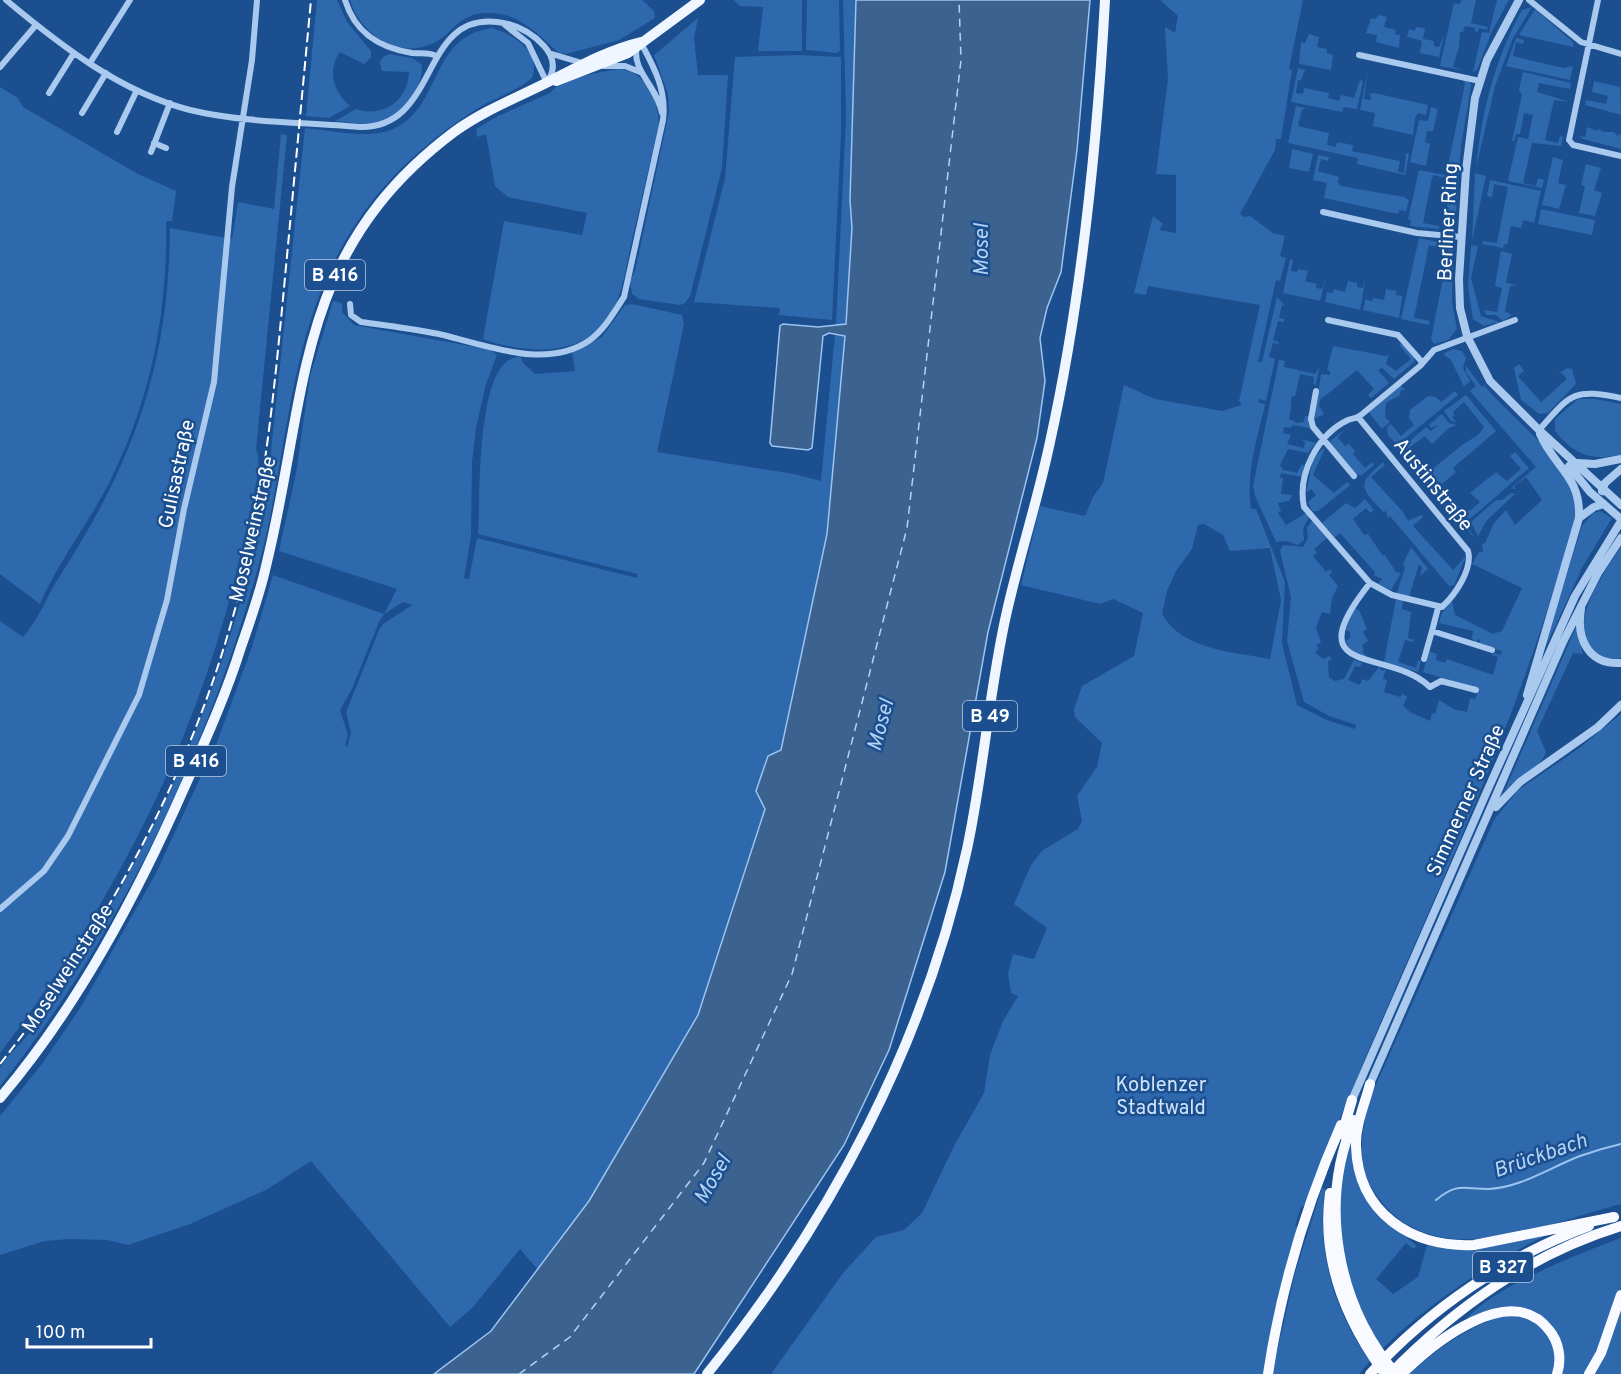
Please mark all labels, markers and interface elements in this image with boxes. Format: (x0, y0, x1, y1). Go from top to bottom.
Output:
street label: Berliner Ring (1433, 162, 1465, 282)
water label: Mosel (969, 222, 996, 276)
road number: B 416 (305, 260, 365, 290)
street label: Gulisastraße (154, 418, 202, 531)
street label: Austinstraße (1387, 433, 1478, 537)
street label: Moselweinstraße (225, 454, 283, 605)
water label: Mosel (862, 695, 902, 754)
road number: B 49 (963, 701, 1017, 731)
street label: Simmerner Straße (1422, 721, 1512, 881)
road number: B 416 (166, 746, 226, 776)
street label: Moselweinstraße (17, 899, 120, 1039)
park label: Koblenzer Stadtwald (1115, 1073, 1207, 1122)
water label: Brückbach (1490, 1128, 1591, 1185)
water label: Mosel (688, 1149, 739, 1209)
road number: B 327 (1473, 1252, 1533, 1282)
scale bar (27, 1311, 152, 1349)
text: 100 m (36, 1322, 85, 1345)

